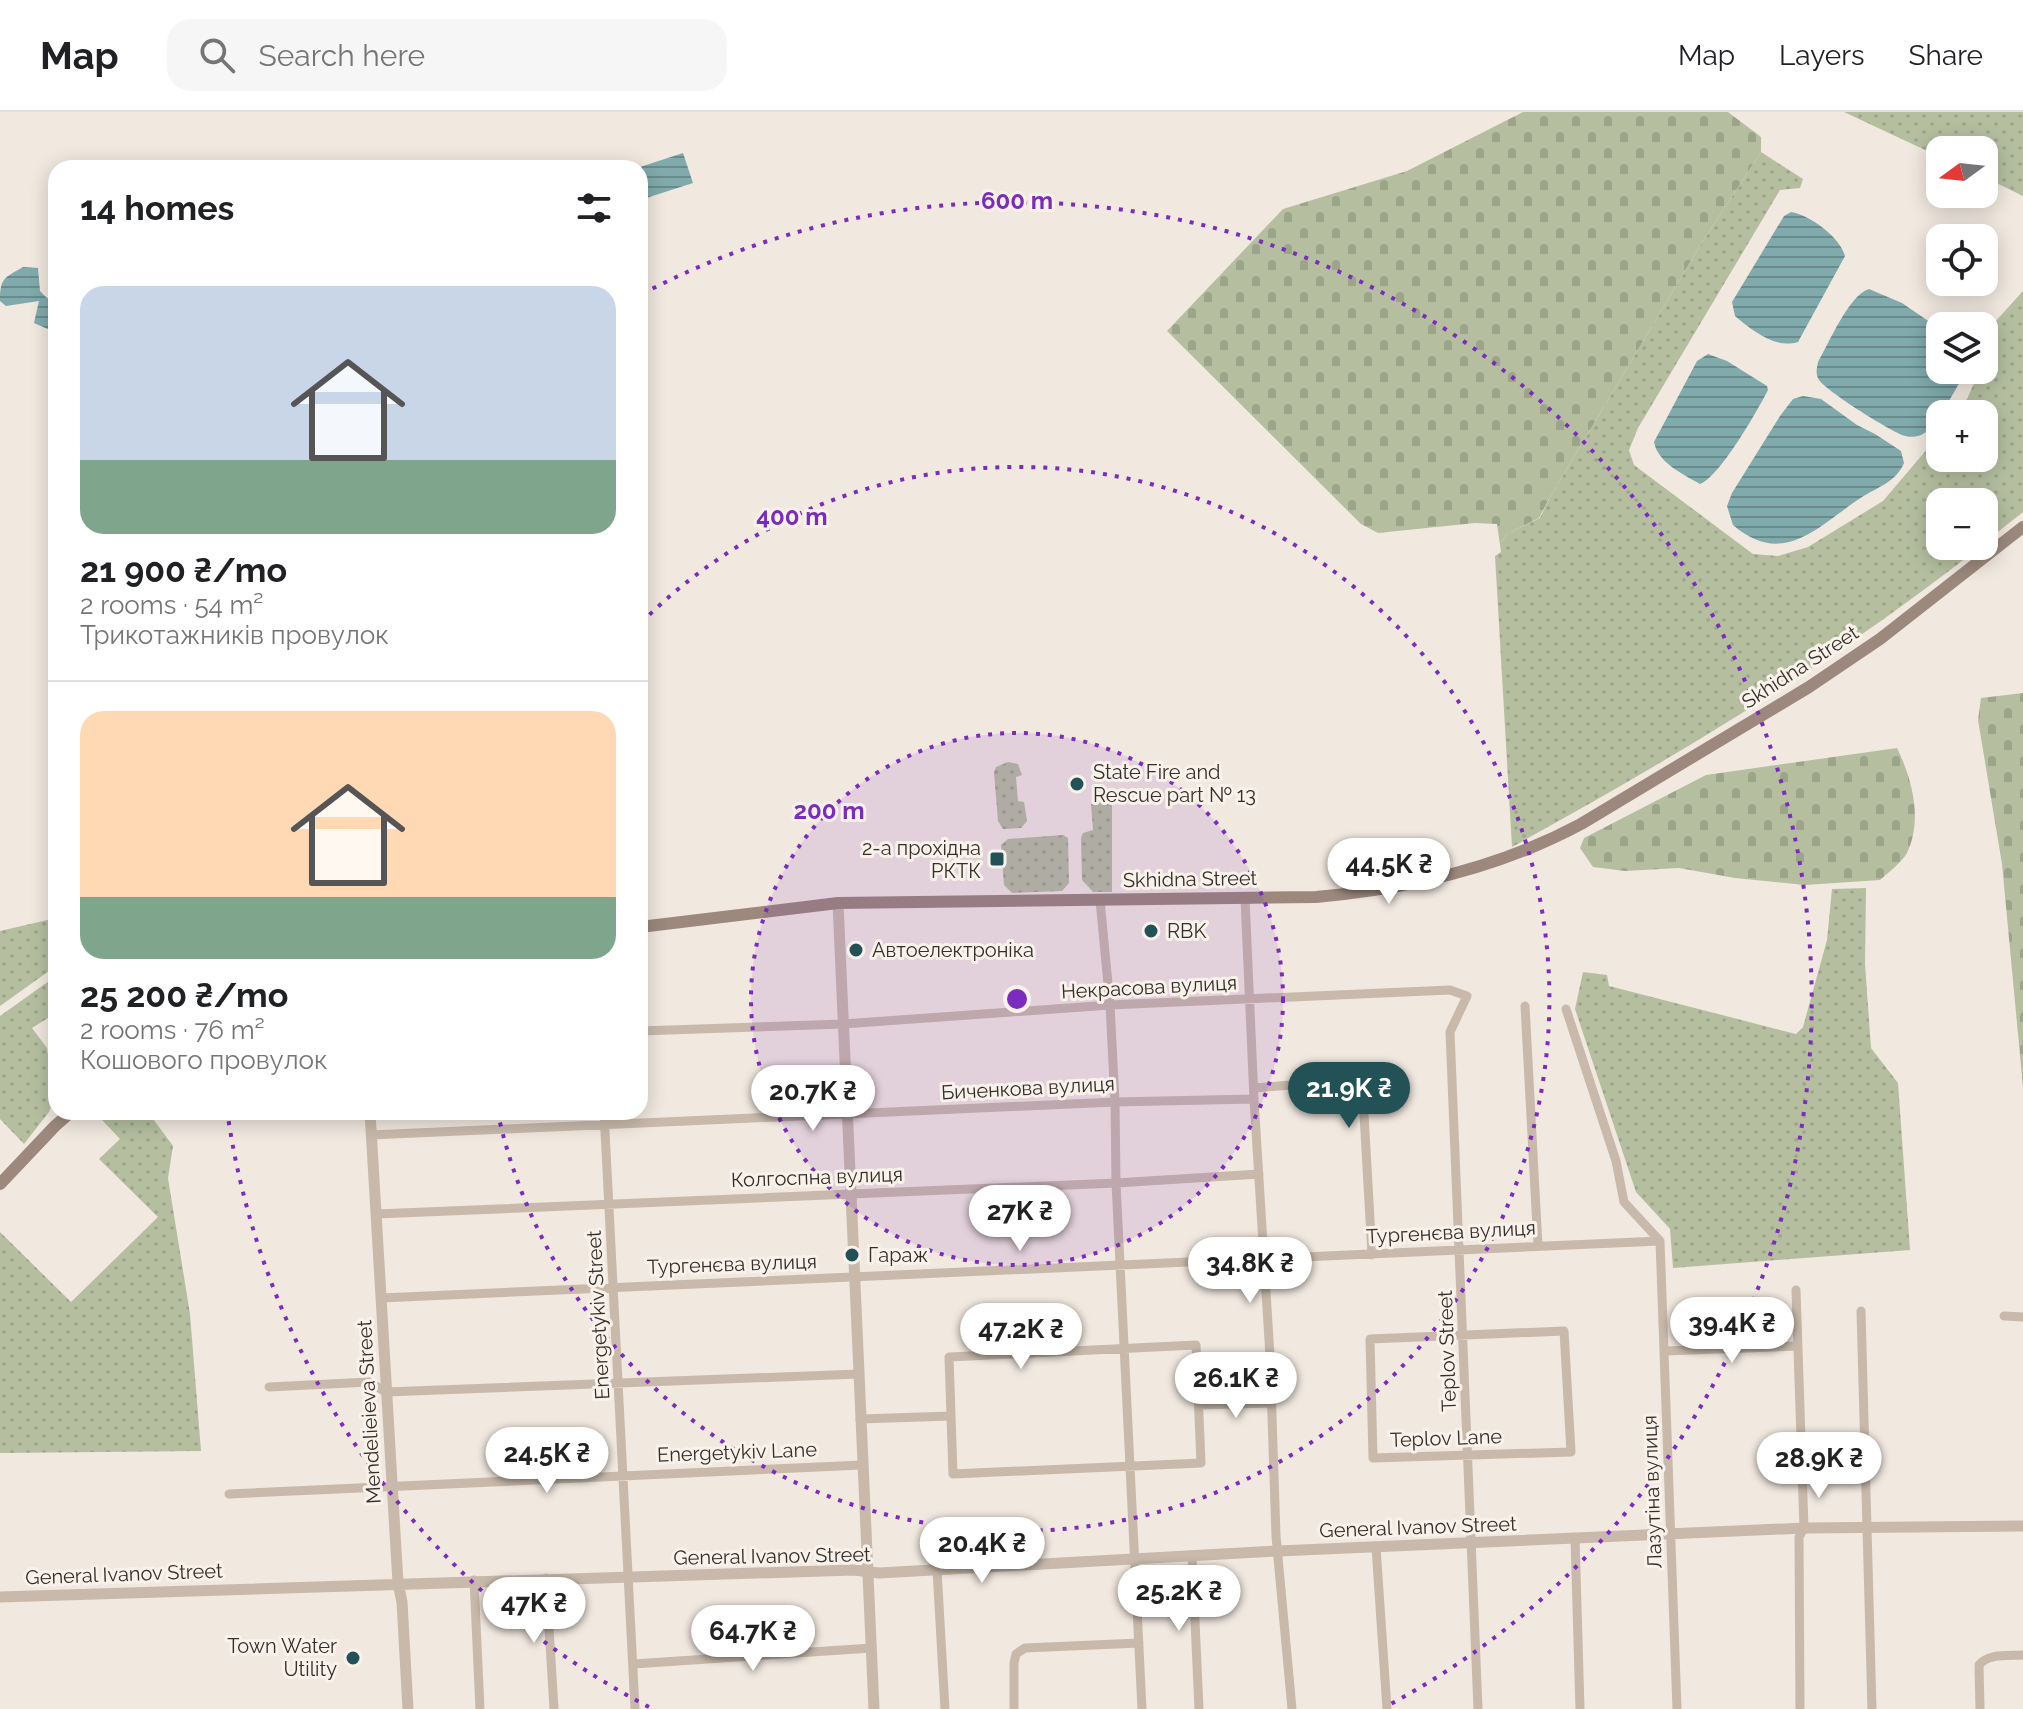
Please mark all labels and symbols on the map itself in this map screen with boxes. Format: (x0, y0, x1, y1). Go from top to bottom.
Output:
north arrow (1926, 136, 1998, 208)
text: 600 m (981, 186, 1053, 215)
text: 400 m (756, 502, 828, 531)
street label: Skhidna Street (1737, 620, 1863, 714)
place label: State Fire and Rescue part № 13 (1093, 760, 1256, 807)
marker: State Fire and Rescue part № 13 (1068, 775, 1086, 793)
text: 200 m (793, 796, 865, 825)
place label: 2-а прохідна РКТК (862, 836, 981, 883)
pin: 44.5K ₴ (1315, 838, 1463, 906)
marker: 2-а прохідна РКТК (988, 850, 1006, 868)
street label: Skhidna Street (1123, 866, 1258, 892)
place label: RBK (1167, 919, 1206, 943)
marker: RBK (1142, 922, 1160, 940)
place label: Автоелектроніка (872, 938, 1034, 962)
marker: Автоелектроніка (847, 941, 865, 959)
street label: Некрасова вулиця (1060, 970, 1238, 1004)
centre of rings (1003, 985, 1031, 1013)
pin: 21.9K ₴ (1275, 1062, 1423, 1130)
pin: 20.7K ₴ (739, 1065, 887, 1133)
street label: Биченкова вулиця (941, 1071, 1115, 1105)
street label: Колгоспна вулиця (731, 1162, 903, 1192)
pin: 27K ₴ (964, 1185, 1076, 1253)
street label: Тургенєва вулиця (1366, 1216, 1536, 1248)
street label: Energetykiv Street (582, 1229, 614, 1400)
pin: 34.8K ₴ (1176, 1237, 1324, 1305)
place label: Гараж (868, 1243, 928, 1267)
marker: Гараж (843, 1246, 861, 1264)
street label: Тургенєва вулиця (647, 1249, 817, 1279)
street label: Teplov Street (1433, 1289, 1461, 1412)
pin: 39.4K ₴ (1658, 1297, 1806, 1365)
pin: 47.2K ₴ (947, 1303, 1095, 1371)
street label: Mendelieieva Street (352, 1319, 386, 1505)
pin: 26.1K ₴ (1162, 1352, 1310, 1420)
street label: Лазутіна вулиця (1637, 1415, 1667, 1569)
street label: Teplov Lane (1390, 1424, 1503, 1452)
pin: 24.5K ₴ (473, 1427, 621, 1495)
pin: 28.9K ₴ (1745, 1432, 1893, 1500)
street label: Energetykiv Lane (657, 1437, 818, 1467)
street label: General Ivanov Street (1319, 1512, 1517, 1542)
pin: 20.4K ₴ (908, 1517, 1056, 1585)
street label: General Ivanov Street (673, 1542, 871, 1570)
street label: General Ivanov Street (25, 1559, 223, 1589)
pin: 25.2K ₴ (1105, 1565, 1253, 1633)
pin: 47K ₴ (478, 1577, 590, 1645)
pin: 64.7K ₴ (679, 1605, 827, 1673)
place label: Town Water Utility (227, 1634, 337, 1681)
marker: Town Water Utility (344, 1649, 362, 1667)

